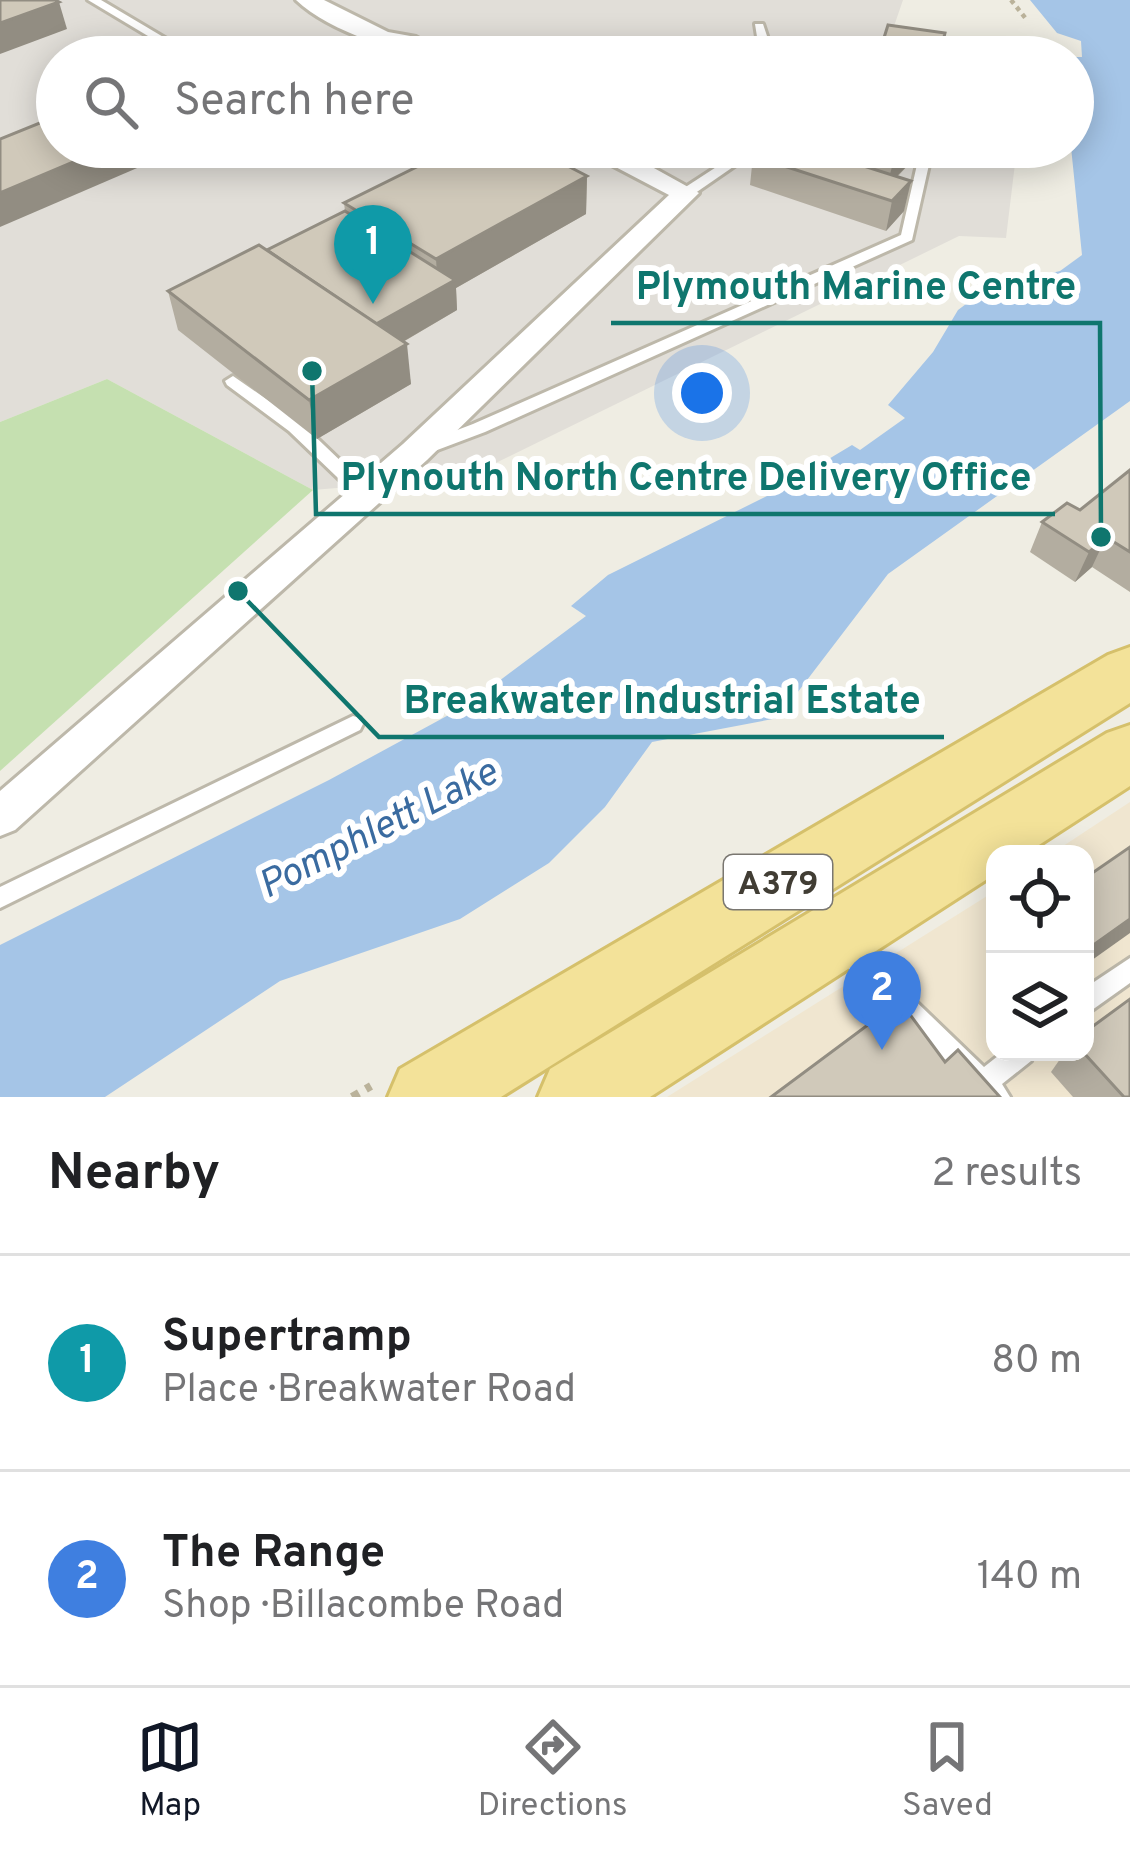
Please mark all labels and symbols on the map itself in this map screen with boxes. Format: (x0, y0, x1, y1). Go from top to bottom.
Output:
pin: 1 (334, 205, 412, 304)
callout: Plymouth Marine Centre (611, 248, 1100, 323)
text: Plymouth Marine Centre (636, 265, 1076, 314)
your location (672, 363, 732, 423)
callout: Plynouth North Centre Delivery Office (316, 439, 1055, 514)
text: Plynouth North Centre Delivery Office (341, 456, 1032, 505)
callout: Breakwater Industrial Estate (379, 662, 944, 737)
text: Breakwater Industrial Estate (403, 679, 921, 728)
water label: Pomphlett Lake (251, 749, 508, 912)
road number: A379 (724, 855, 832, 909)
pin: 2 (843, 951, 921, 1050)

